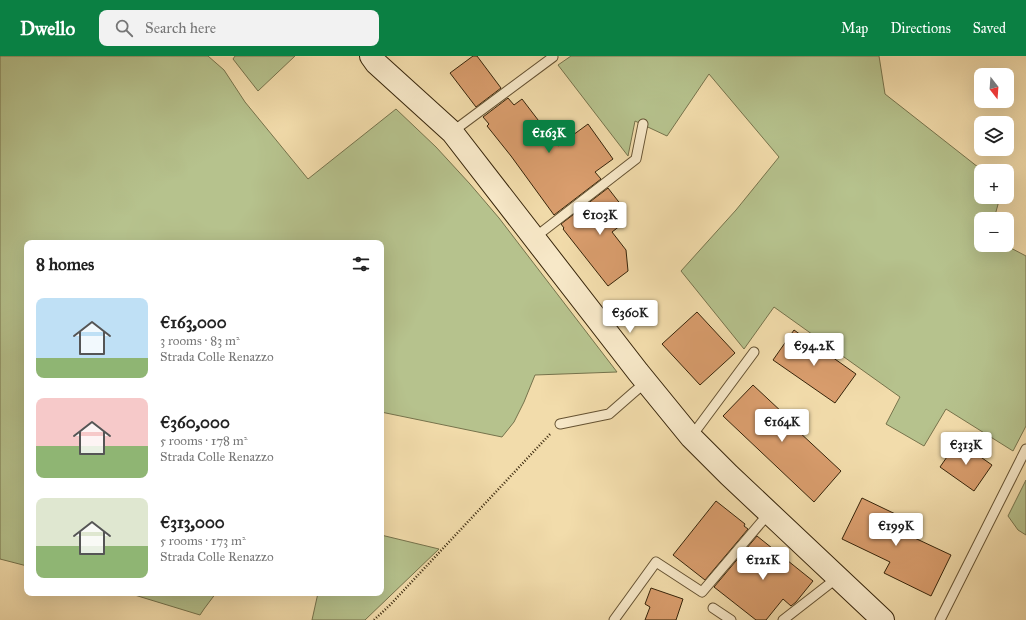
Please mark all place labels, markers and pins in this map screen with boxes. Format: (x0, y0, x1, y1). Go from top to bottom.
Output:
pin: €163K (521, 120, 577, 154)
pin: €103K (572, 202, 628, 236)
pin: €360K (602, 300, 658, 334)
pin: €94.2K (781, 333, 847, 367)
pin: €164K (754, 409, 810, 443)
pin: €313K (938, 432, 994, 466)
pin: €199K (868, 513, 924, 547)
pin: €121K (735, 547, 791, 581)

